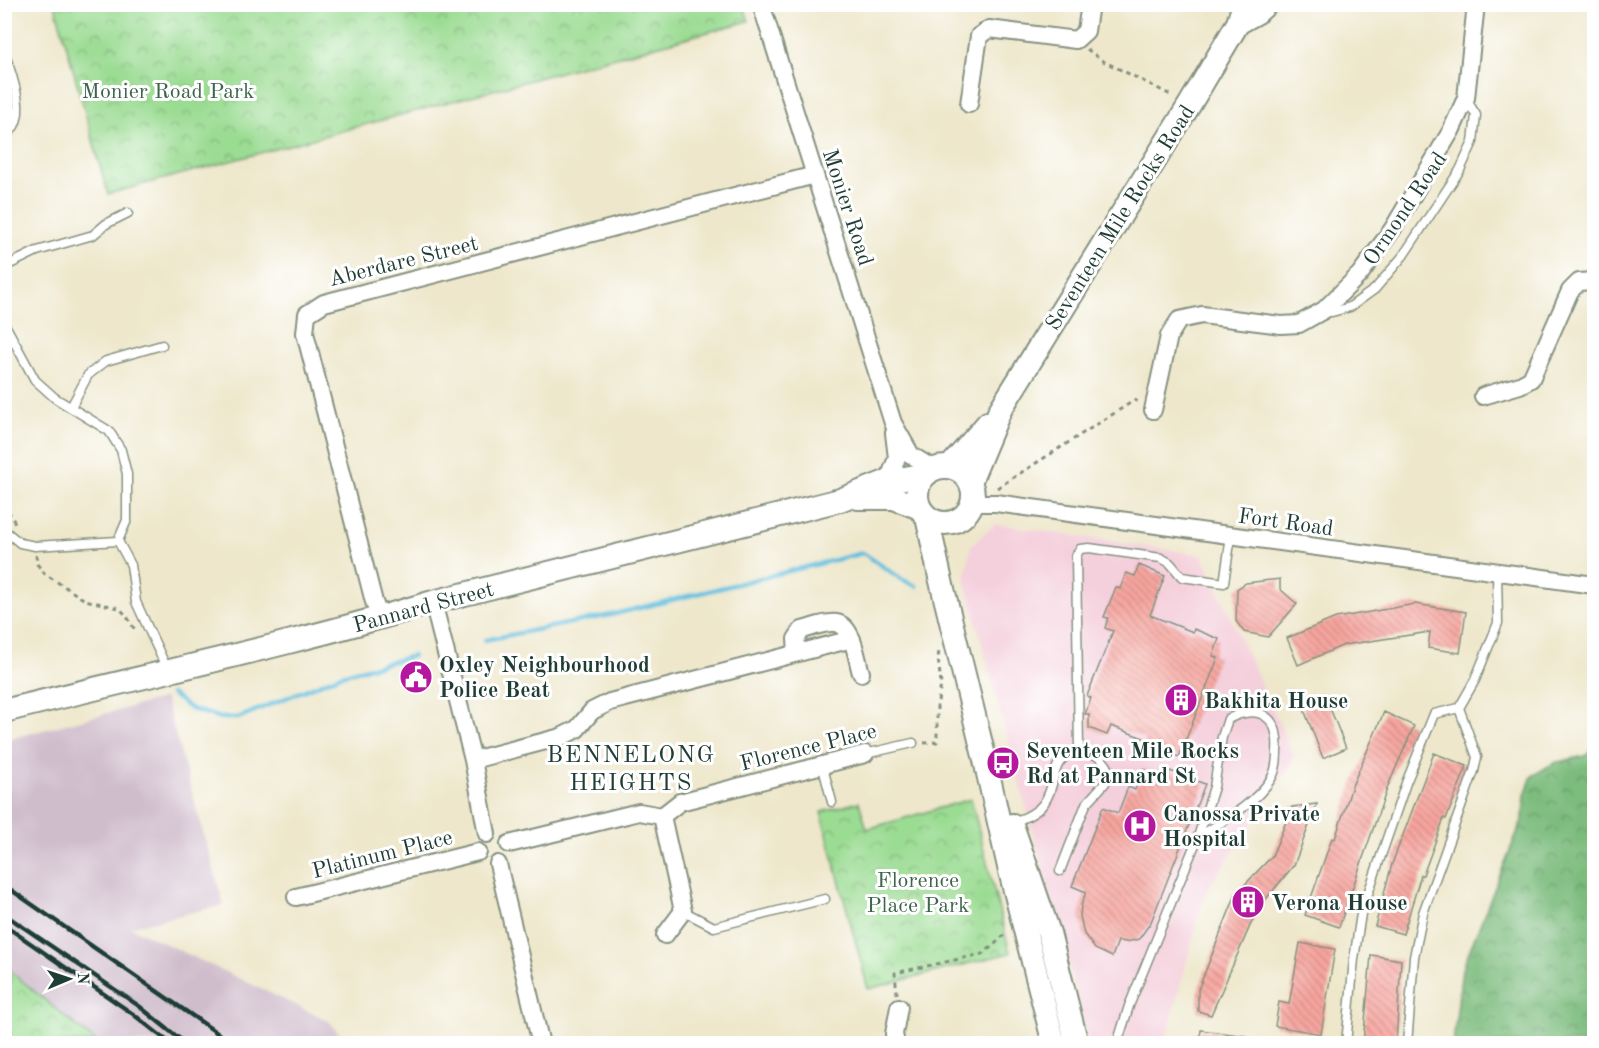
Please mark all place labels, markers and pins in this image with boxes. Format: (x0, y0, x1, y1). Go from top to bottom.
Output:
place label: Oxley Neighbourhood Police Beat (439, 655, 650, 702)
public building icon: Oxley Neighbourhood Police Beat (398, 659, 434, 695)
building icon: Bakhita House (1163, 682, 1199, 718)
place label: Bakhita House (1204, 691, 1348, 713)
place label: Seventeen Mile Rocks Rd at Pannard St (1026, 741, 1239, 788)
bus stop icon: Seventeen Mile Rocks Rd at Pannard St (985, 745, 1021, 781)
place label: Canossa Private Hospital (1163, 804, 1320, 851)
hospital icon: Canossa Private Hospital (1122, 808, 1158, 844)
building icon: Verona House (1230, 884, 1266, 920)
place label: Verona House (1271, 893, 1408, 915)

